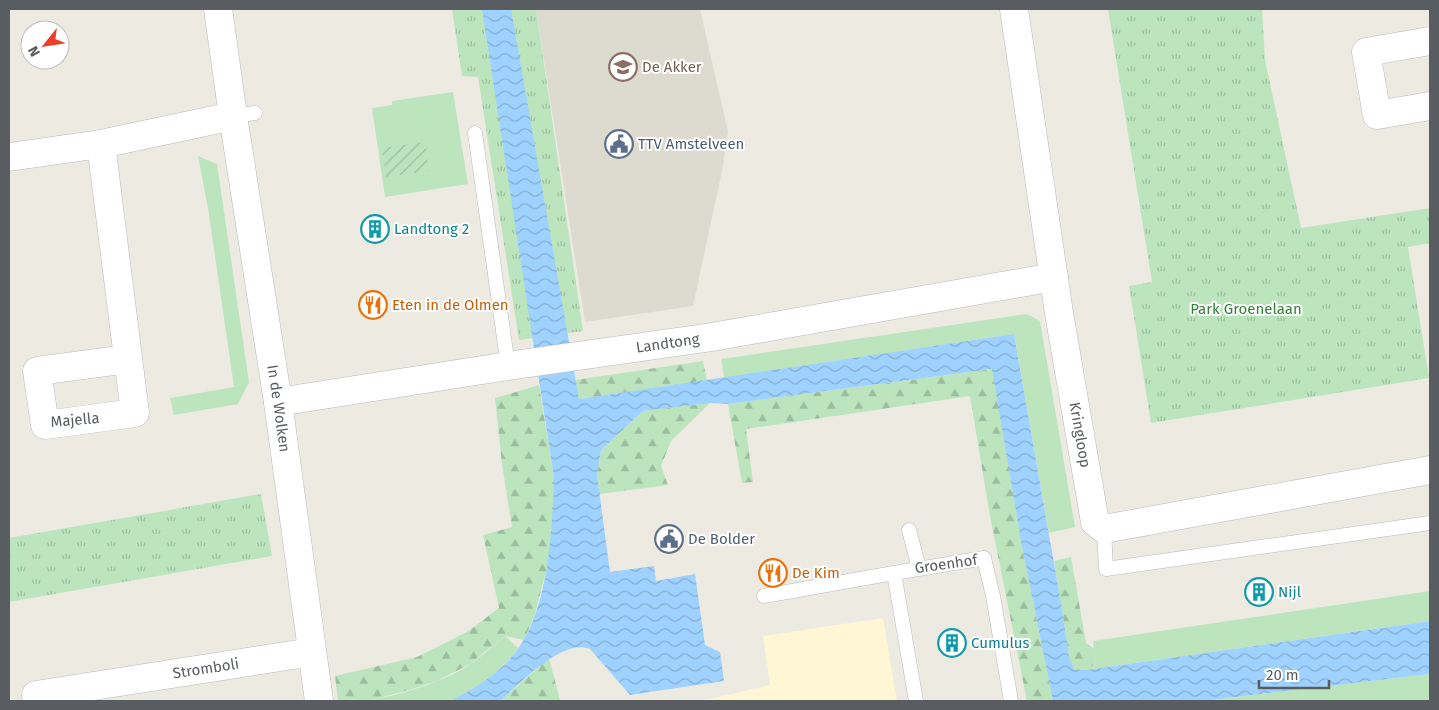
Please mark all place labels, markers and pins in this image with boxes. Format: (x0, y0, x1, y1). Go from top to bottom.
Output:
school or university icon: De Akker (608, 52, 638, 82)
place label: De Akker (642, 58, 702, 76)
public building icon: TTV Amstelveen (604, 129, 634, 159)
place label: TTV Amstelveen (638, 135, 744, 153)
building icon: Landtong 2 (360, 214, 390, 244)
place label: Landtong 2 (394, 220, 469, 238)
restaurant icon: Eten in de Olmen (358, 290, 388, 320)
place label: Eten in de Olmen (392, 296, 509, 314)
public building icon: De Bolder (654, 524, 684, 554)
place label: De Bolder (688, 530, 755, 548)
restaurant icon: De Kim (758, 558, 788, 588)
place label: De Kim (792, 564, 840, 582)
building icon: Nijl (1244, 577, 1274, 607)
place label: Nijl (1278, 583, 1302, 601)
building icon: Cumulus (937, 628, 967, 658)
place label: Cumulus (971, 634, 1030, 652)

